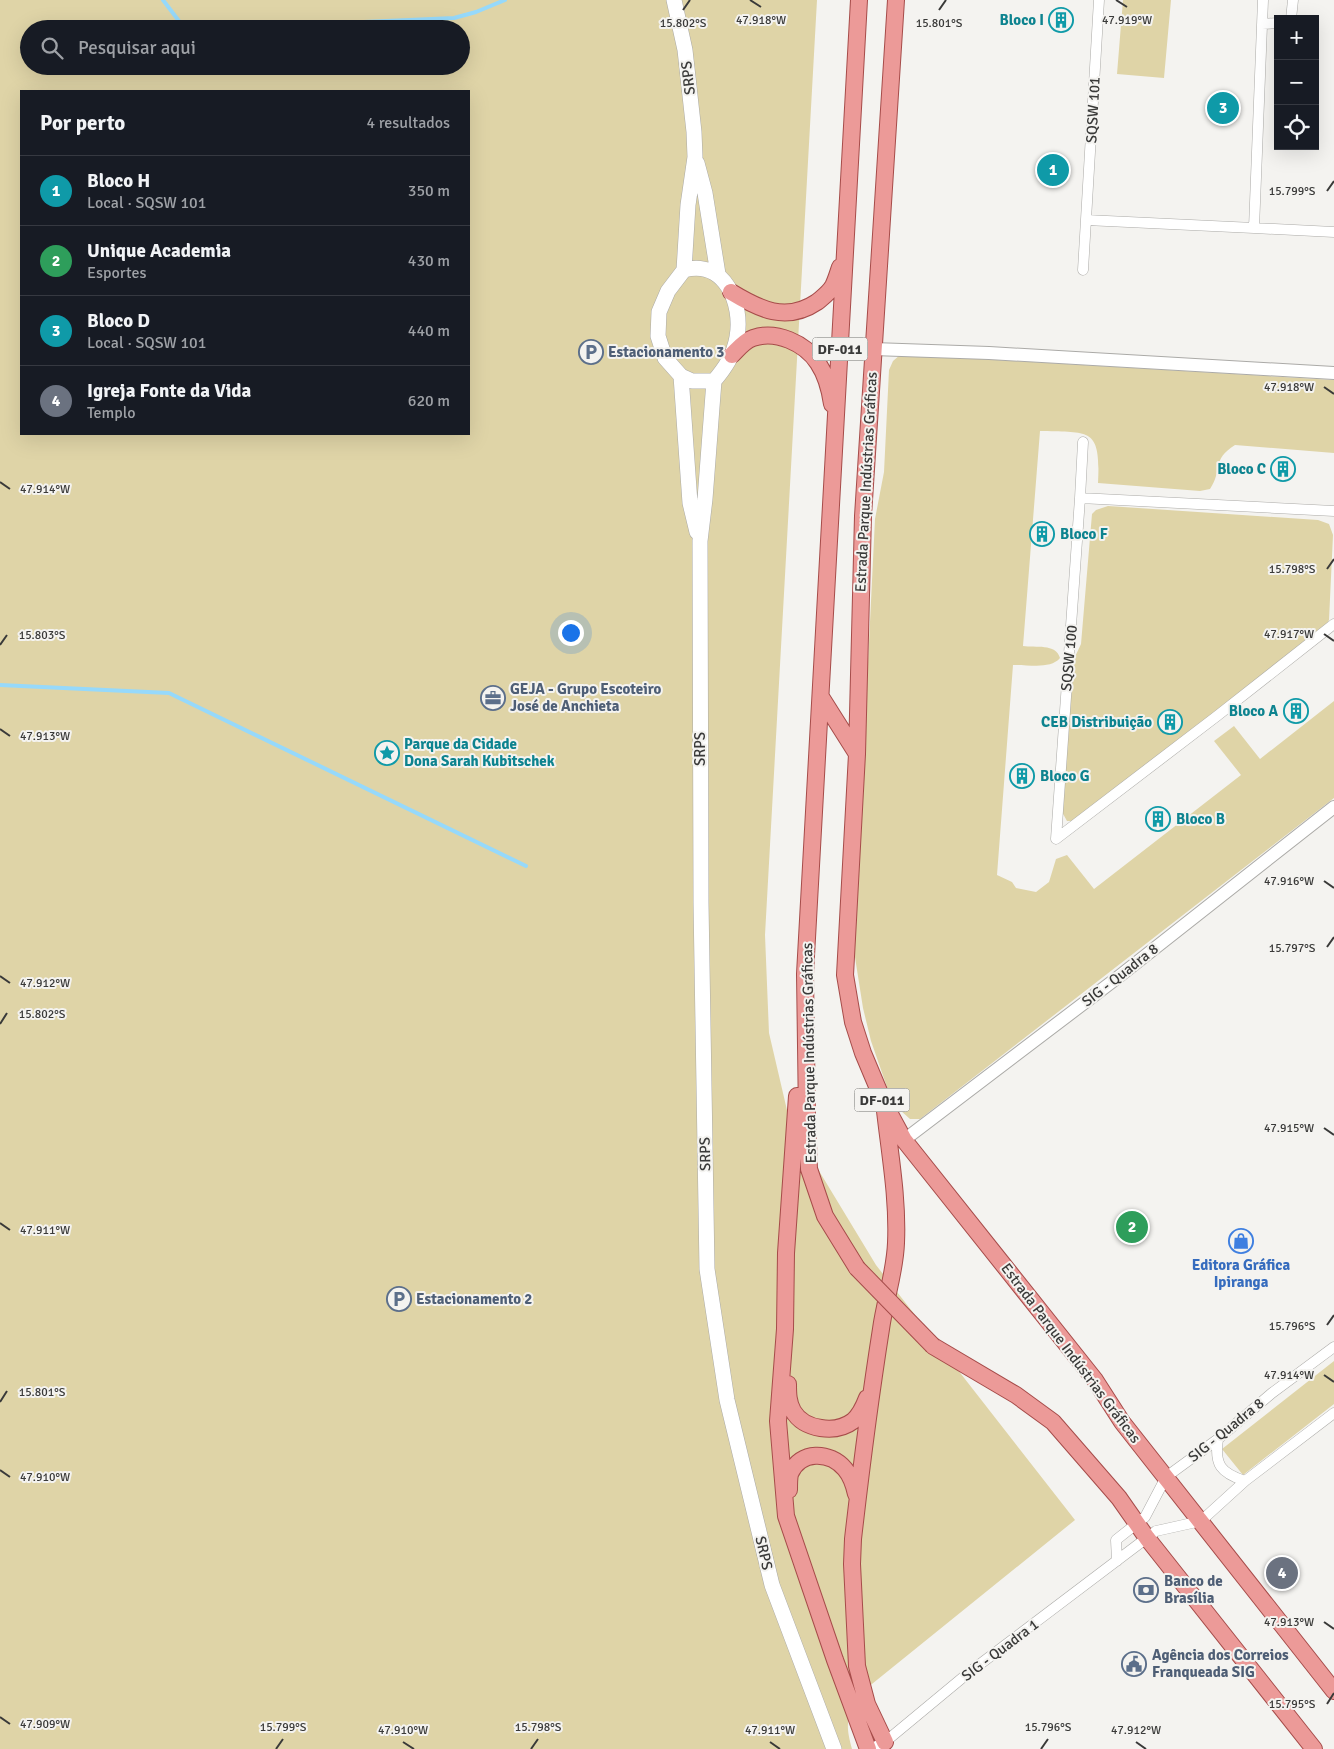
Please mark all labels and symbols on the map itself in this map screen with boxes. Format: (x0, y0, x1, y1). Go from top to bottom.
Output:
building icon: Bloco I (1048, 7, 1074, 33)
place label: Bloco I (1000, 11, 1044, 29)
text: 47.918°W (736, 13, 786, 28)
text: 47.919°W (1102, 13, 1152, 28)
text: 15.802°S (660, 16, 707, 31)
text: 15.801°S (916, 16, 963, 31)
street label: SRPS (677, 60, 699, 96)
street label: SQSW 101 (1082, 76, 1104, 144)
pin: 3 (1207, 89, 1239, 127)
pin: 1 (1037, 151, 1069, 189)
text: 15.799°S (1269, 184, 1316, 199)
road number: DF-011 (812, 338, 868, 360)
parking icon: Estacionamento 3 (578, 339, 604, 365)
place label: Estacionamento 3 (608, 343, 724, 361)
street label: Estrada Parque Indústrias Gráficas (851, 371, 881, 593)
text: 47.918°W (1264, 380, 1314, 395)
building icon: Bloco C (1270, 456, 1296, 482)
place label: Bloco C (1217, 460, 1266, 478)
text: 47.914°W (20, 482, 70, 497)
building icon: Bloco F (1029, 521, 1055, 547)
place label: Bloco F (1060, 525, 1108, 543)
text: 15.798°S (1269, 562, 1316, 577)
your location (558, 620, 584, 646)
street label: SQSW 100 (1057, 624, 1081, 692)
text: 47.917°W (1264, 627, 1314, 642)
text: 15.803°S (19, 628, 66, 643)
place label: GEJA - Grupo Escoteiro José de Anchieta (510, 680, 661, 715)
office icon: GEJA - Grupo Escoteiro José de Anchieta (480, 685, 506, 711)
building icon: Bloco A (1283, 698, 1309, 724)
place label: Bloco A (1229, 702, 1278, 720)
building icon: CEB Distribuição (1157, 709, 1183, 735)
place label: CEB Distribuição (1041, 713, 1152, 731)
text: 47.913°W (20, 729, 70, 744)
street label: SRPS (691, 732, 709, 766)
place label: Parque da Cidade Dona Sarah Kubitschek (404, 735, 555, 770)
place icon: Parque da Cidade Dona Sarah Kubitschek (374, 740, 400, 766)
building icon: Bloco G (1009, 763, 1035, 789)
place label: Bloco G (1040, 767, 1090, 785)
building icon: Bloco B (1145, 806, 1171, 832)
place label: Bloco B (1176, 810, 1225, 828)
text: 47.916°W (1264, 874, 1314, 889)
street label: SIG - Quadra 8 (1078, 940, 1162, 1010)
text: 15.797°S (1269, 941, 1316, 956)
street label: Estrada Parque Indústrias Gráficas (798, 942, 820, 1163)
text: 47.912°W (20, 976, 70, 991)
text: 15.802°S (19, 1007, 66, 1022)
road number: DF-011 (854, 1088, 910, 1112)
text: 47.915°W (1264, 1121, 1314, 1136)
street label: SRPS (696, 1137, 714, 1171)
pin: 2 (1116, 1208, 1148, 1246)
text: 47.911°W (20, 1223, 70, 1238)
shop icon: Editora Gráfica Ipiranga (1228, 1228, 1254, 1254)
place label: Editora Gráfica Ipiranga (1192, 1256, 1290, 1291)
street label: Estrada Parque Indústrias Gráficas (997, 1259, 1145, 1447)
parking icon: Estacionamento 2 (386, 1286, 412, 1312)
place label: Estacionamento 2 (416, 1290, 532, 1308)
text: 15.796°S (1269, 1319, 1316, 1334)
text: 47.914°W (1264, 1368, 1314, 1383)
text: 15.801°S (19, 1385, 66, 1400)
street label: SIG - Quadra 8 (1185, 1394, 1267, 1466)
text: 47.910°W (20, 1470, 70, 1485)
street label: SRPS (751, 1534, 777, 1572)
pin: 4 (1266, 1554, 1298, 1592)
place label: Banco de Brasília (1164, 1572, 1223, 1607)
bank icon: Banco de Brasília (1133, 1577, 1159, 1603)
street label: SIG - Quadra 1 (958, 1615, 1042, 1685)
text: 47.913°W (1264, 1615, 1314, 1630)
place label: Agência dos Correios Franqueada SIG (1152, 1646, 1289, 1681)
public building icon: Agência dos Correios Franqueada SIG (1121, 1651, 1147, 1677)
text: 15.795°S (1269, 1697, 1316, 1712)
text: 47.909°W (20, 1717, 70, 1732)
text: 15.799°S (260, 1720, 307, 1735)
text: 15.798°S (515, 1720, 562, 1735)
text: 15.796°S (1025, 1720, 1072, 1735)
text: 47.910°W (378, 1723, 428, 1738)
text: 47.911°W (745, 1723, 795, 1738)
text: 47.912°W (1111, 1723, 1161, 1738)

